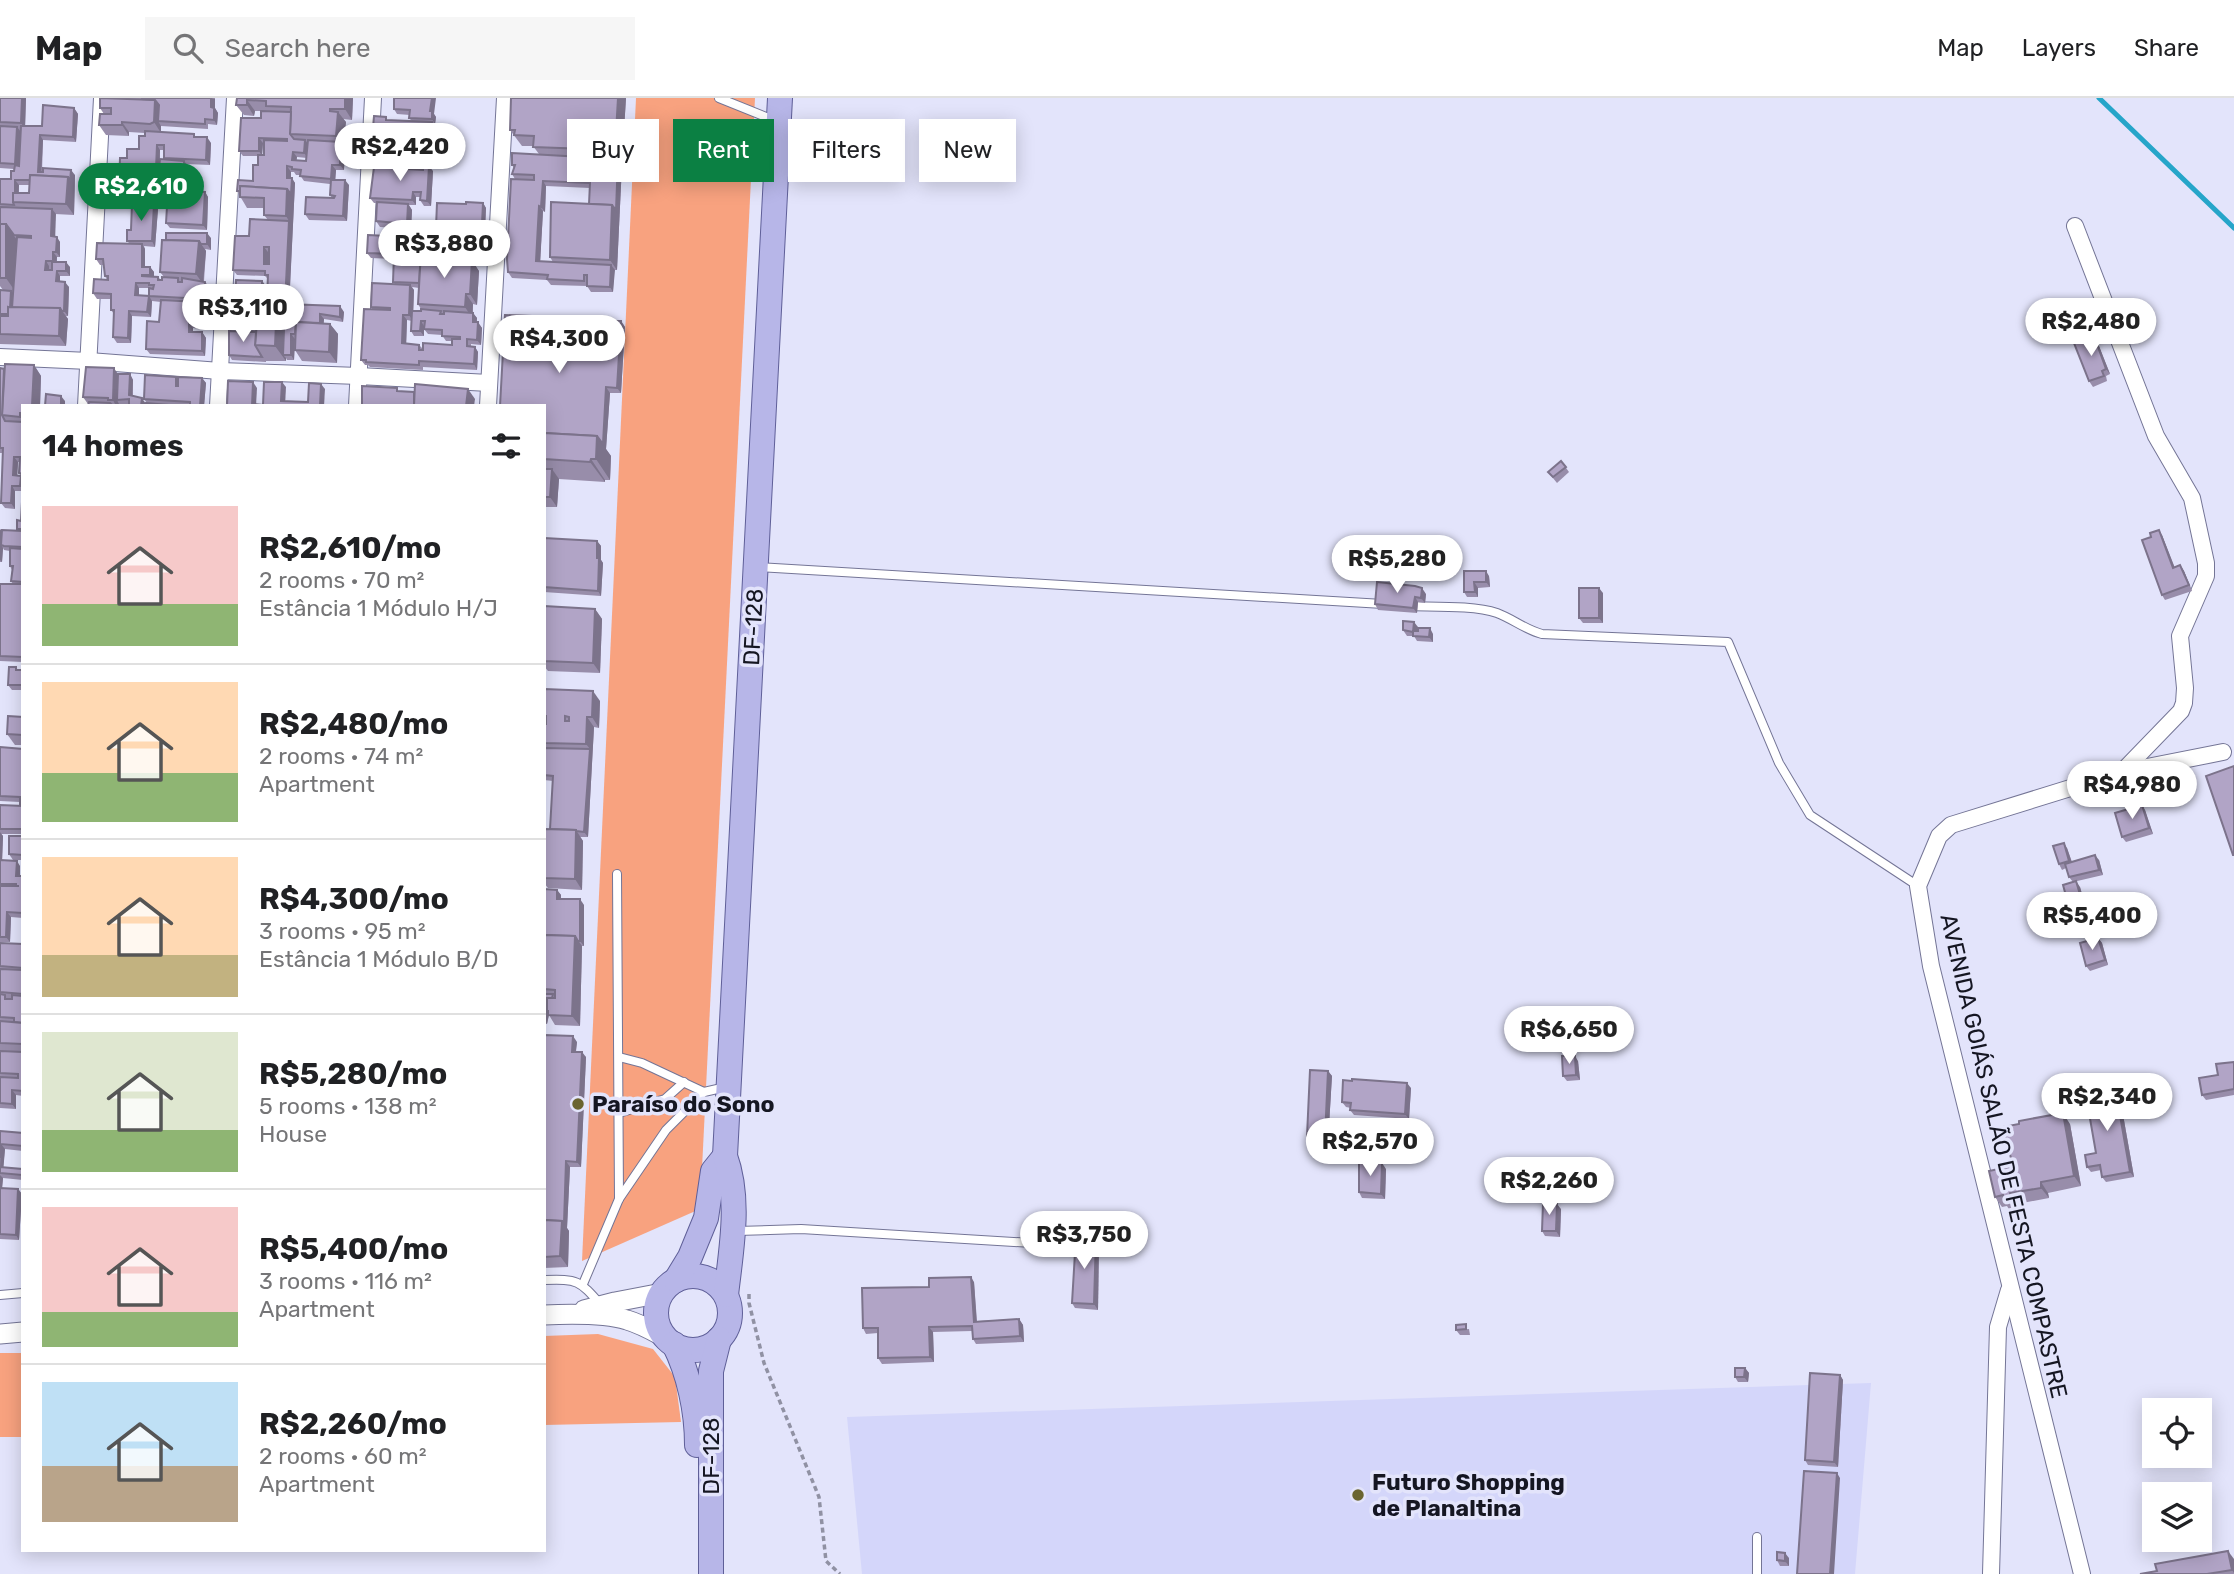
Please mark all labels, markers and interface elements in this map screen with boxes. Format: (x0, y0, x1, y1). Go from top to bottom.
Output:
search box (145, 17, 635, 80)
text: Map (35, 29, 103, 68)
icon: search (169, 29, 207, 67)
text: Search here (225, 33, 370, 64)
text: Map (1937, 34, 1984, 62)
text: Layers (2022, 34, 2096, 62)
text: Share (2134, 34, 2199, 62)
chip: Buy (567, 119, 659, 182)
chip: Rent (673, 119, 774, 182)
chip: Filters (788, 119, 905, 182)
chip: New (919, 119, 1016, 182)
pin: R$2,420 (335, 123, 465, 183)
text: R$2,420 (351, 132, 449, 160)
pin: R$2,610 (76, 164, 206, 223)
text: R$2,610 (94, 172, 188, 200)
pin: R$3,880 (379, 220, 509, 280)
text: R$3,880 (394, 229, 494, 257)
pin: R$3,110 (178, 285, 308, 344)
text: R$3,110 (198, 293, 288, 321)
pin: R$2,480 (2026, 299, 2156, 358)
text: R$2,480 (2041, 307, 2141, 335)
pin: R$4,300 (494, 316, 624, 375)
text: R$4,300 (509, 324, 609, 352)
icon: filters (487, 427, 525, 465)
text: 14 homes (42, 428, 184, 464)
text: R$2,610/mo (259, 530, 441, 566)
icon: home (98, 534, 182, 618)
pin: R$5,280 (1332, 536, 1462, 595)
text: R$5,280 (1348, 544, 1446, 572)
text: 2 rooms · 70 m² (259, 566, 424, 594)
street label: DF-128 (737, 588, 769, 666)
text: Estância 1 Módulo H/J (259, 594, 498, 622)
text: R$2,480/mo (259, 706, 448, 742)
icon: home (98, 710, 182, 794)
text: 2 rooms · 74 m² (259, 742, 423, 770)
pin: R$4,980 (2067, 762, 2197, 821)
text: Apartment (259, 770, 375, 798)
text: R$4,980 (2083, 770, 2181, 798)
text: R$4,300/mo (259, 881, 449, 917)
icon: home (98, 885, 182, 969)
pin: R$5,400 (2027, 892, 2157, 952)
text: R$5,400 (2042, 901, 2142, 929)
street label: AVENIDA GOIÁS SALÃO DE FESTA COMPASTRE (1935, 911, 2073, 1401)
text: 3 rooms · 95 m² (259, 917, 426, 945)
text: Estância 1 Módulo B/D (259, 945, 499, 973)
pin: R$6,650 (1504, 1006, 1634, 1066)
text: R$6,650 (1520, 1015, 1618, 1043)
text: R$5,280/mo (259, 1056, 447, 1092)
icon: home (98, 1060, 182, 1144)
pin: R$2,340 (2042, 1074, 2172, 1133)
text: R$2,340 (2057, 1082, 2157, 1110)
place label: Paraíso do Sono (592, 1090, 775, 1118)
text: 5 rooms · 138 m² (259, 1092, 436, 1120)
marker: Paraíso do Sono (570, 1096, 586, 1112)
pin: R$2,570 (1305, 1118, 1435, 1178)
text: House (259, 1120, 327, 1148)
text: R$2,570 (1322, 1127, 1418, 1155)
pin: R$2,260 (1484, 1158, 1614, 1217)
text: R$2,260 (1500, 1166, 1598, 1194)
pin: R$3,750 (1019, 1212, 1149, 1271)
text: R$3,750 (1036, 1220, 1132, 1248)
text: R$5,400/mo (259, 1231, 448, 1267)
icon: home (98, 1235, 182, 1319)
text: 3 rooms · 116 m² (259, 1267, 432, 1295)
text: Apartment (259, 1295, 375, 1323)
map controls (2142, 1398, 2212, 1552)
button: locate (2142, 1398, 2212, 1468)
text: R$2,260/mo (259, 1406, 447, 1442)
icon: home (98, 1410, 182, 1494)
street label: DF-128 (697, 1417, 725, 1495)
text: 2 rooms · 60 m² (259, 1442, 427, 1470)
place label: Futuro Shopping de Planaltina (1372, 1468, 1565, 1522)
text: Apartment (259, 1470, 375, 1498)
button: layers (2142, 1482, 2212, 1552)
marker: Futuro Shopping de Planaltina (1350, 1487, 1366, 1503)

